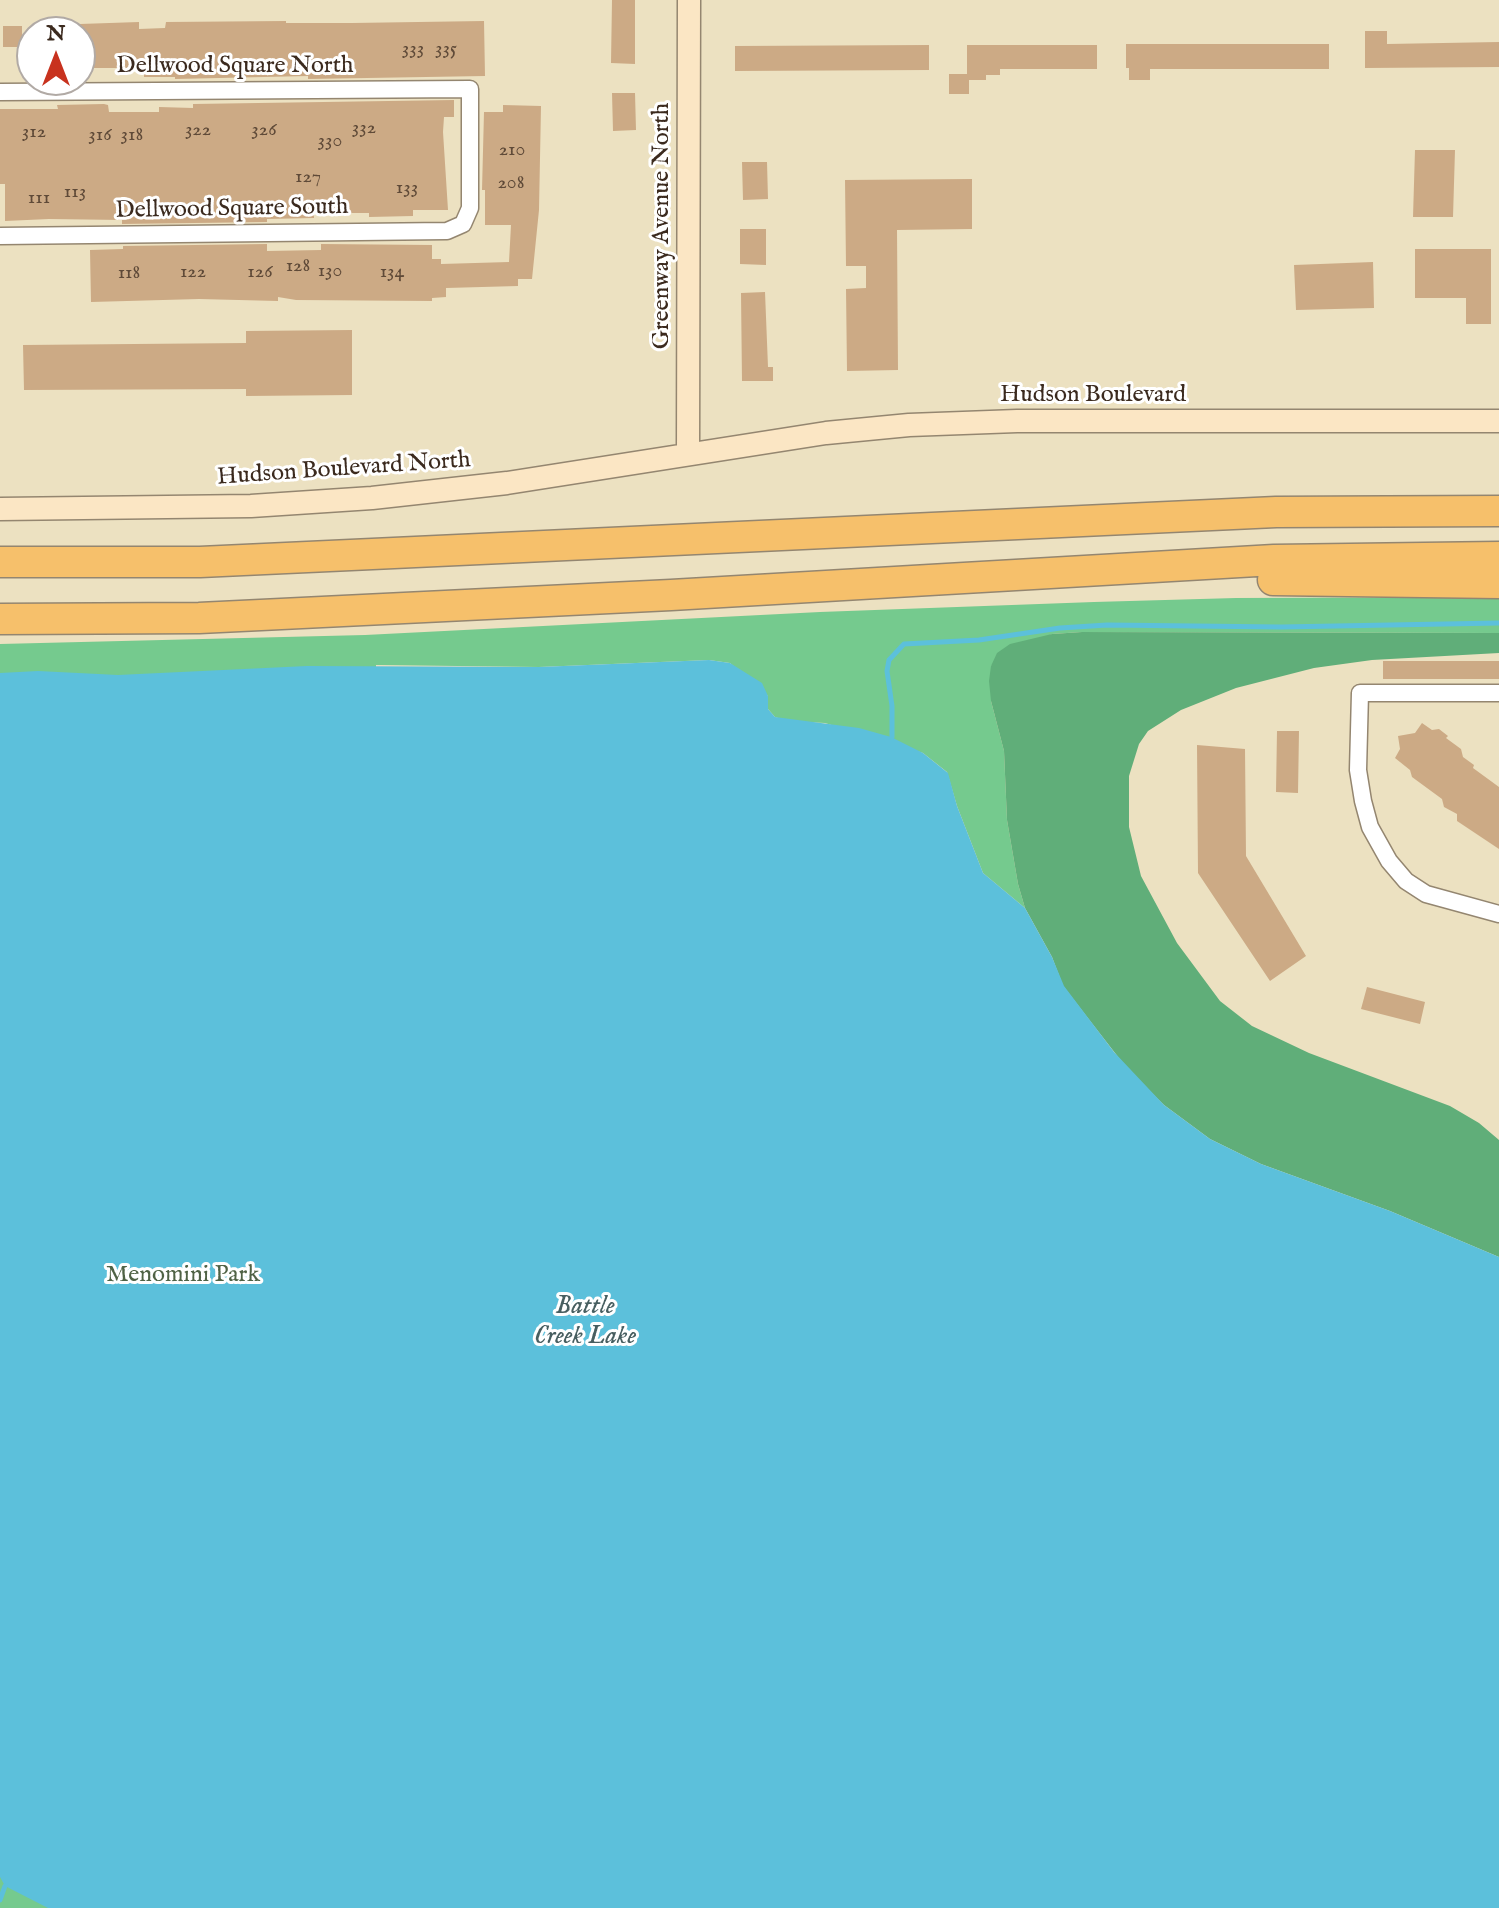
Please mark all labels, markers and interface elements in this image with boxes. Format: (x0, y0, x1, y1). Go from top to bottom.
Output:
north arrow (16, 16, 96, 96)
text: N (46, 20, 66, 48)
house number: 333 (402, 38, 424, 62)
house number: 335 (435, 38, 457, 62)
street label: Dellwood Square North (116, 53, 354, 81)
street label: Greenway Avenue North (649, 103, 677, 349)
house number: 332 (352, 117, 376, 141)
house number: 322 (185, 119, 211, 143)
house number: 326 (251, 119, 277, 143)
house number: 312 (22, 121, 46, 145)
house number: 316 (88, 124, 112, 148)
house number: 318 (121, 124, 143, 148)
house number: 330 (318, 130, 342, 154)
house number: 210 (499, 139, 525, 163)
house number: 127 (295, 166, 321, 190)
house number: 208 (497, 172, 525, 196)
house number: 133 (396, 177, 418, 201)
house number: 113 (64, 181, 86, 205)
house number: 111 (28, 187, 50, 211)
street label: Dellwood Square South (115, 194, 349, 226)
house number: 128 (286, 255, 310, 279)
house number: 130 (318, 260, 342, 284)
house number: 122 (180, 261, 206, 285)
house number: 126 (247, 261, 273, 285)
house number: 134 (380, 261, 404, 285)
house number: 118 (118, 262, 140, 286)
street label: Hudson Boulevard (1000, 382, 1186, 410)
street label: Hudson Boulevard North (216, 447, 472, 493)
park label: Menomini Park (106, 1262, 260, 1290)
water label: Battle Creek Lake (534, 1292, 636, 1354)

